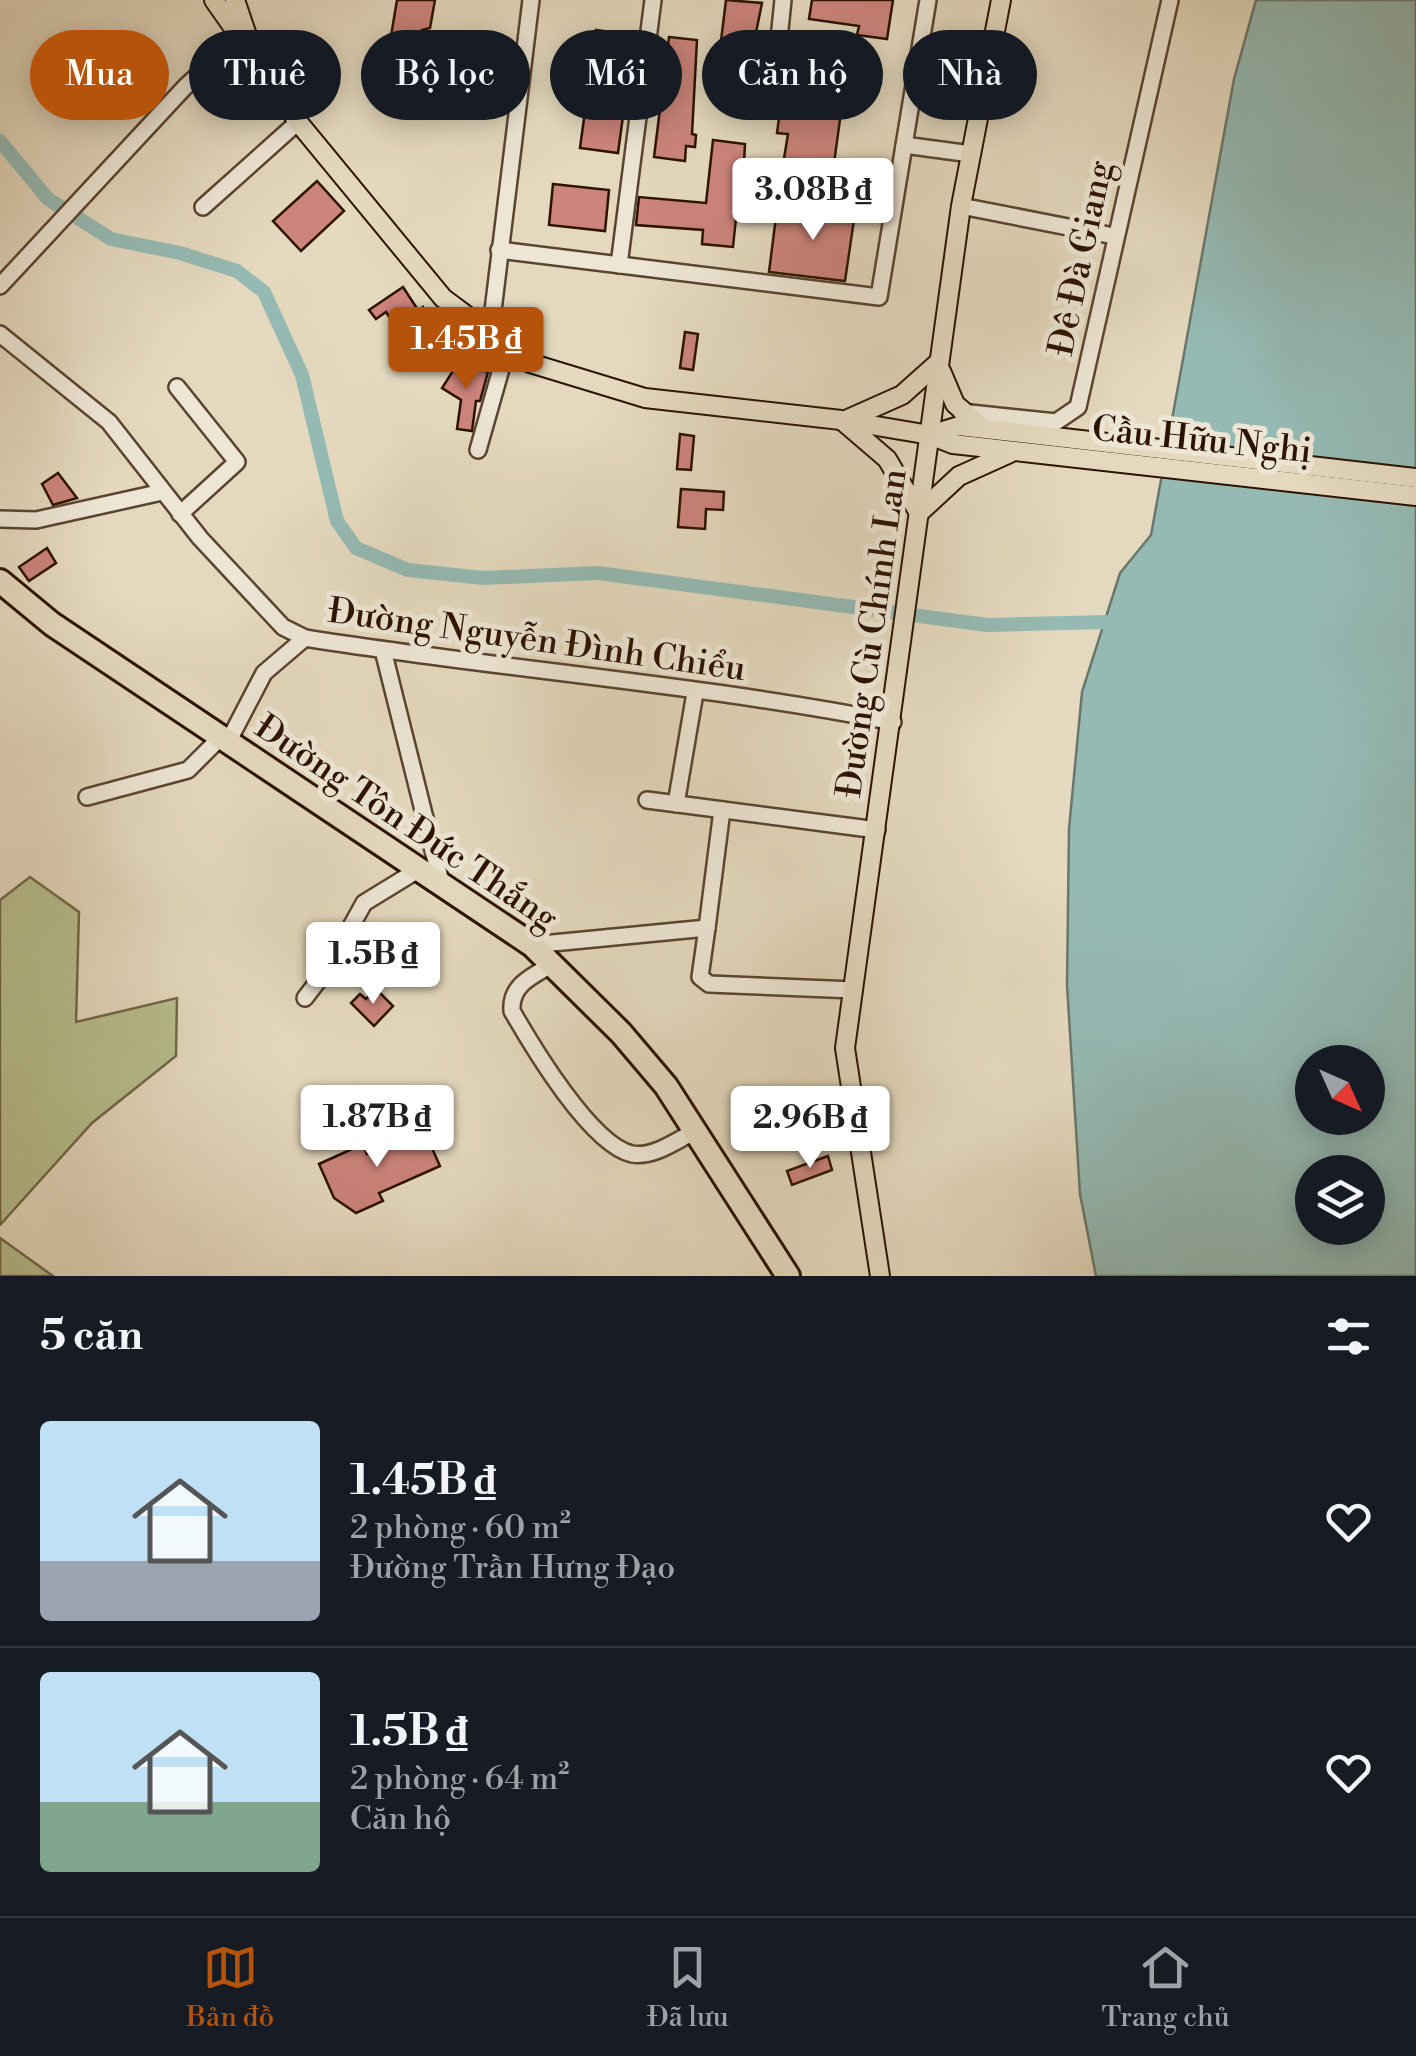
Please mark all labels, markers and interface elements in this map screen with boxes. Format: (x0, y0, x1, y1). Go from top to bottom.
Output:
chip: Mua (30, 30, 169, 120)
chip: Thuê (189, 30, 341, 120)
chip: Bộ lọc (361, 30, 530, 120)
chip: Mới (550, 30, 682, 120)
chip: Căn hộ (702, 30, 883, 120)
chip: Nhà (903, 30, 1037, 120)
street label: Đê Đà Giang (1040, 157, 1123, 360)
pin: 3.08B ₫ (721, 158, 905, 243)
text: 3.08B ₫ (754, 170, 872, 210)
pin: 1.45B ₫ (374, 307, 558, 392)
text: 1.45B ₫ (410, 319, 522, 359)
street label: Cầu Hữu Nghị (1090, 408, 1314, 473)
street label: Đường Cù Chính Lan (828, 466, 917, 800)
street label: Đường Nguyễn Đình Chiểu (325, 590, 748, 691)
street label: Đường Tôn Đức Thắng (247, 706, 566, 941)
pin: 1.5B ₫ (292, 922, 454, 1007)
text: 1.5B ₫ (328, 934, 418, 974)
north arrow (1295, 1045, 1385, 1135)
map controls (1295, 1045, 1385, 1245)
pin: 1.87B ₫ (285, 1085, 469, 1170)
pin: 2.96B ₫ (718, 1086, 902, 1171)
text: 1.87B ₫ (323, 1097, 431, 1137)
text: 2.96B ₫ (753, 1098, 867, 1138)
button: layers (1295, 1155, 1385, 1245)
icon: filters (1321, 1309, 1376, 1364)
text: 5 căn (40, 1310, 143, 1363)
text: 1.45B ₫ (350, 1455, 496, 1508)
icon: home (120, 1461, 240, 1581)
icon: heart (1321, 1494, 1376, 1549)
text: 2 phòng · 60 m² (350, 1508, 571, 1548)
text: Đường Trần Hưng Đạo (350, 1548, 675, 1588)
text: 1.5B ₫ (350, 1706, 468, 1759)
icon: home (120, 1712, 240, 1832)
icon: heart (1321, 1745, 1376, 1800)
text: 2 phòng · 64 m² (350, 1759, 569, 1799)
text: Căn hộ (350, 1799, 451, 1839)
tab: Bản đồ (186, 1940, 274, 2035)
tab: Đã lưu (647, 1940, 729, 2035)
tab: Trang chủ (1101, 1940, 1230, 2035)

